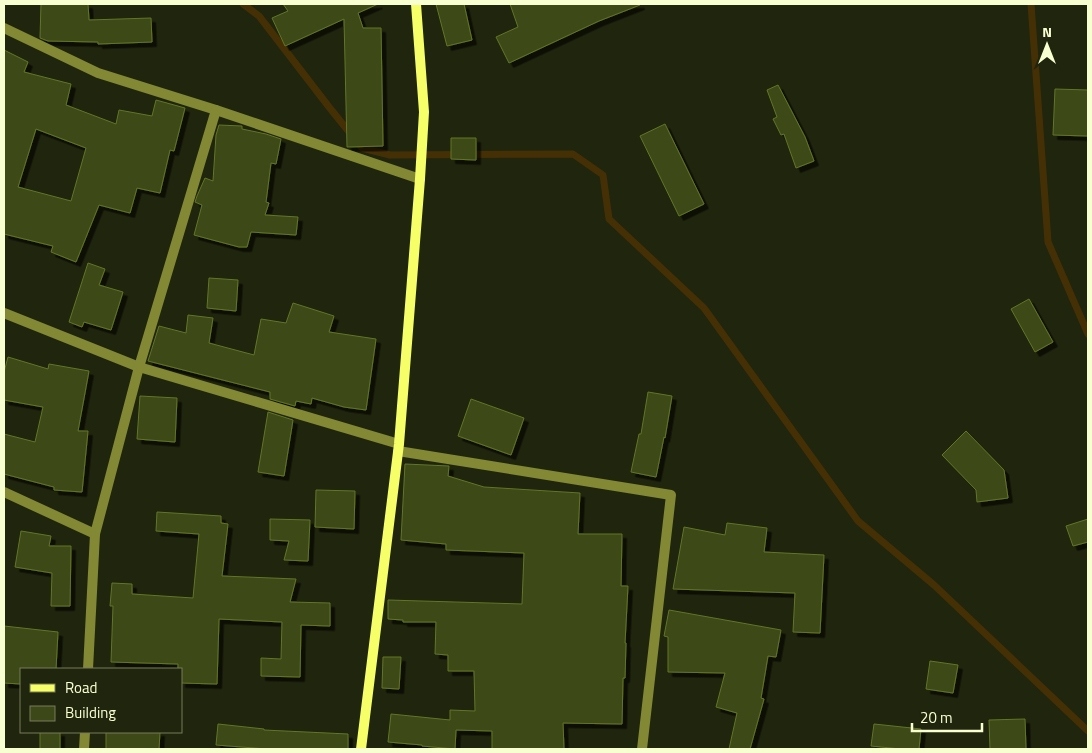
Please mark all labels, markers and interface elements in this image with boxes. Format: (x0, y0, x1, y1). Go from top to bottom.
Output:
north arrow (1022, 20, 1072, 70)
text: N (1042, 21, 1052, 42)
legend (20, 668, 182, 733)
text: Road (65, 676, 97, 699)
scale bar (912, 700, 982, 732)
text: Building (65, 701, 116, 724)
text: 20 m (920, 706, 953, 729)

